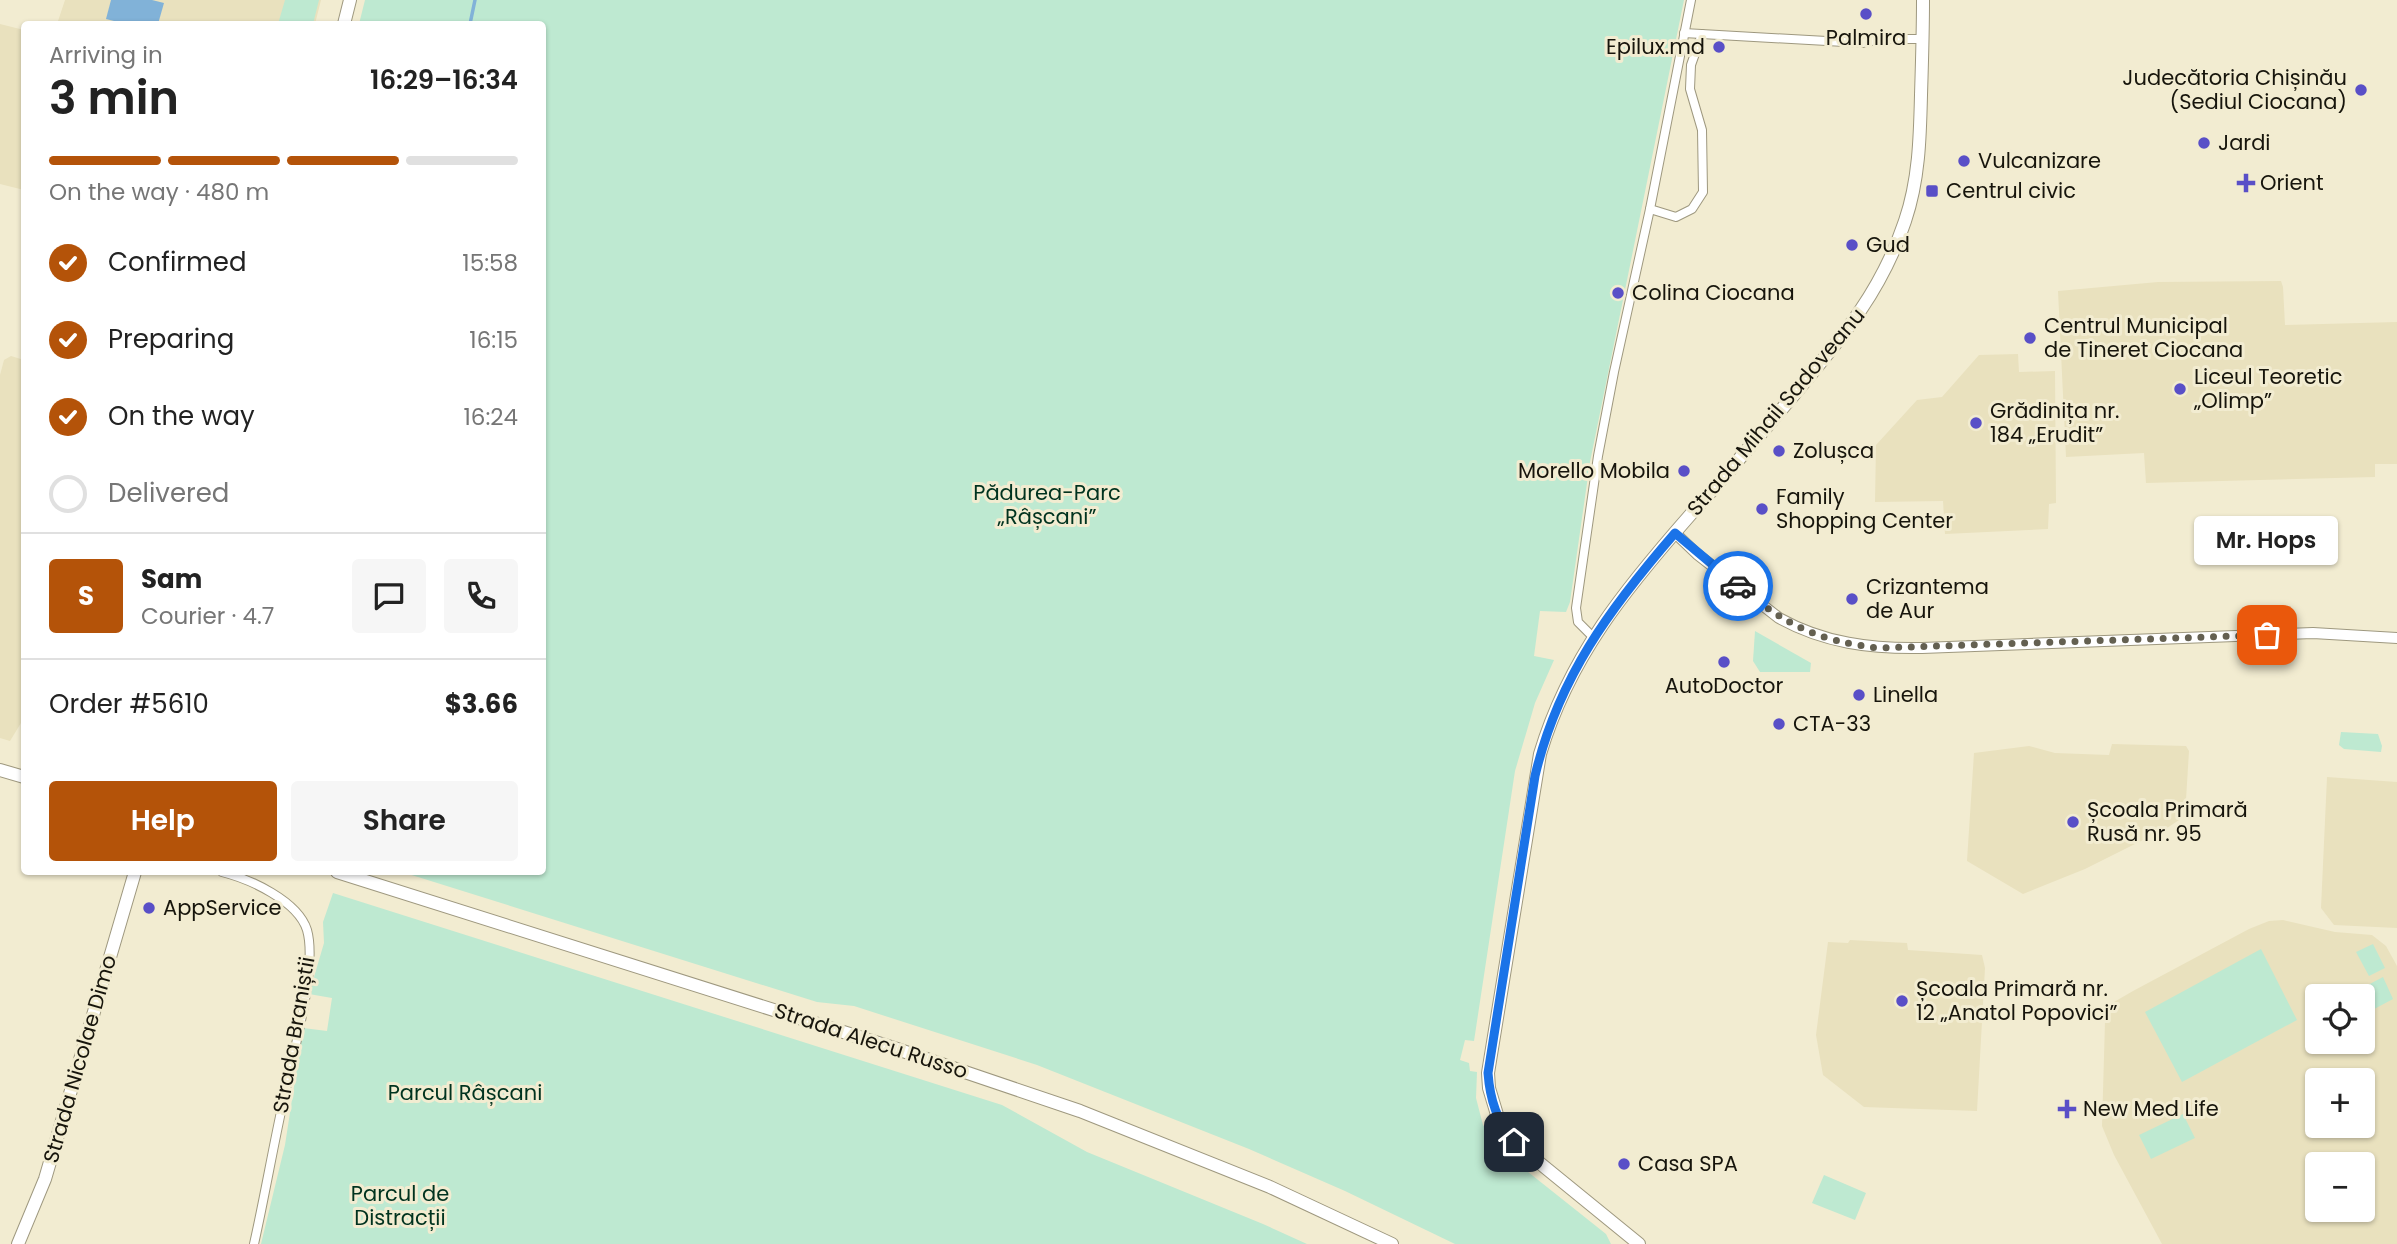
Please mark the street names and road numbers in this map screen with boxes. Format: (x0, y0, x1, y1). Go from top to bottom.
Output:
street label: Strada Mihail Sadoveanu (1680, 302, 1871, 522)
street label: Strada Nicolae Dimo (36, 951, 123, 1166)
street label: Strada Braniștii (265, 954, 322, 1115)
street label: Strada Alecu Russo (771, 996, 972, 1085)

